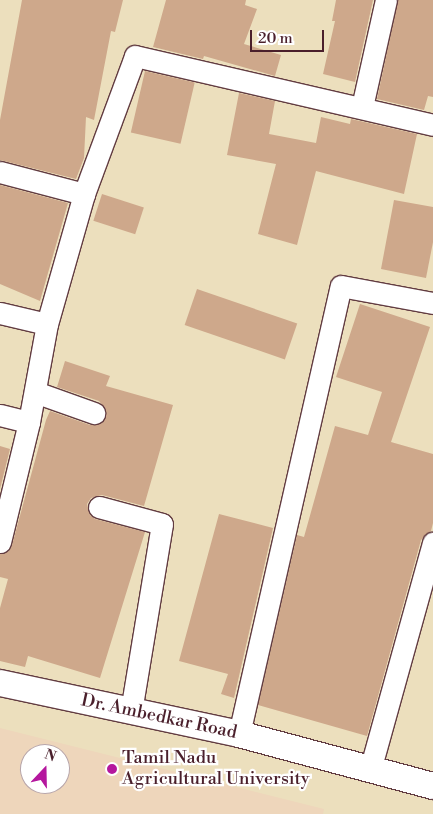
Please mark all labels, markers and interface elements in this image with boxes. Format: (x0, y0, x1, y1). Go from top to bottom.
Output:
scale bar (253, 20, 327, 52)
text: 20 m (258, 29, 293, 48)
street label: Dr. Ambedkar Road (79, 690, 239, 744)
north arrow (20, 744, 70, 794)
text: N (42, 746, 58, 766)
place label: Tamil Nadu Agricultural University (122, 748, 310, 791)
marker: Tamil Nadu Agricultural University (106, 763, 118, 775)

